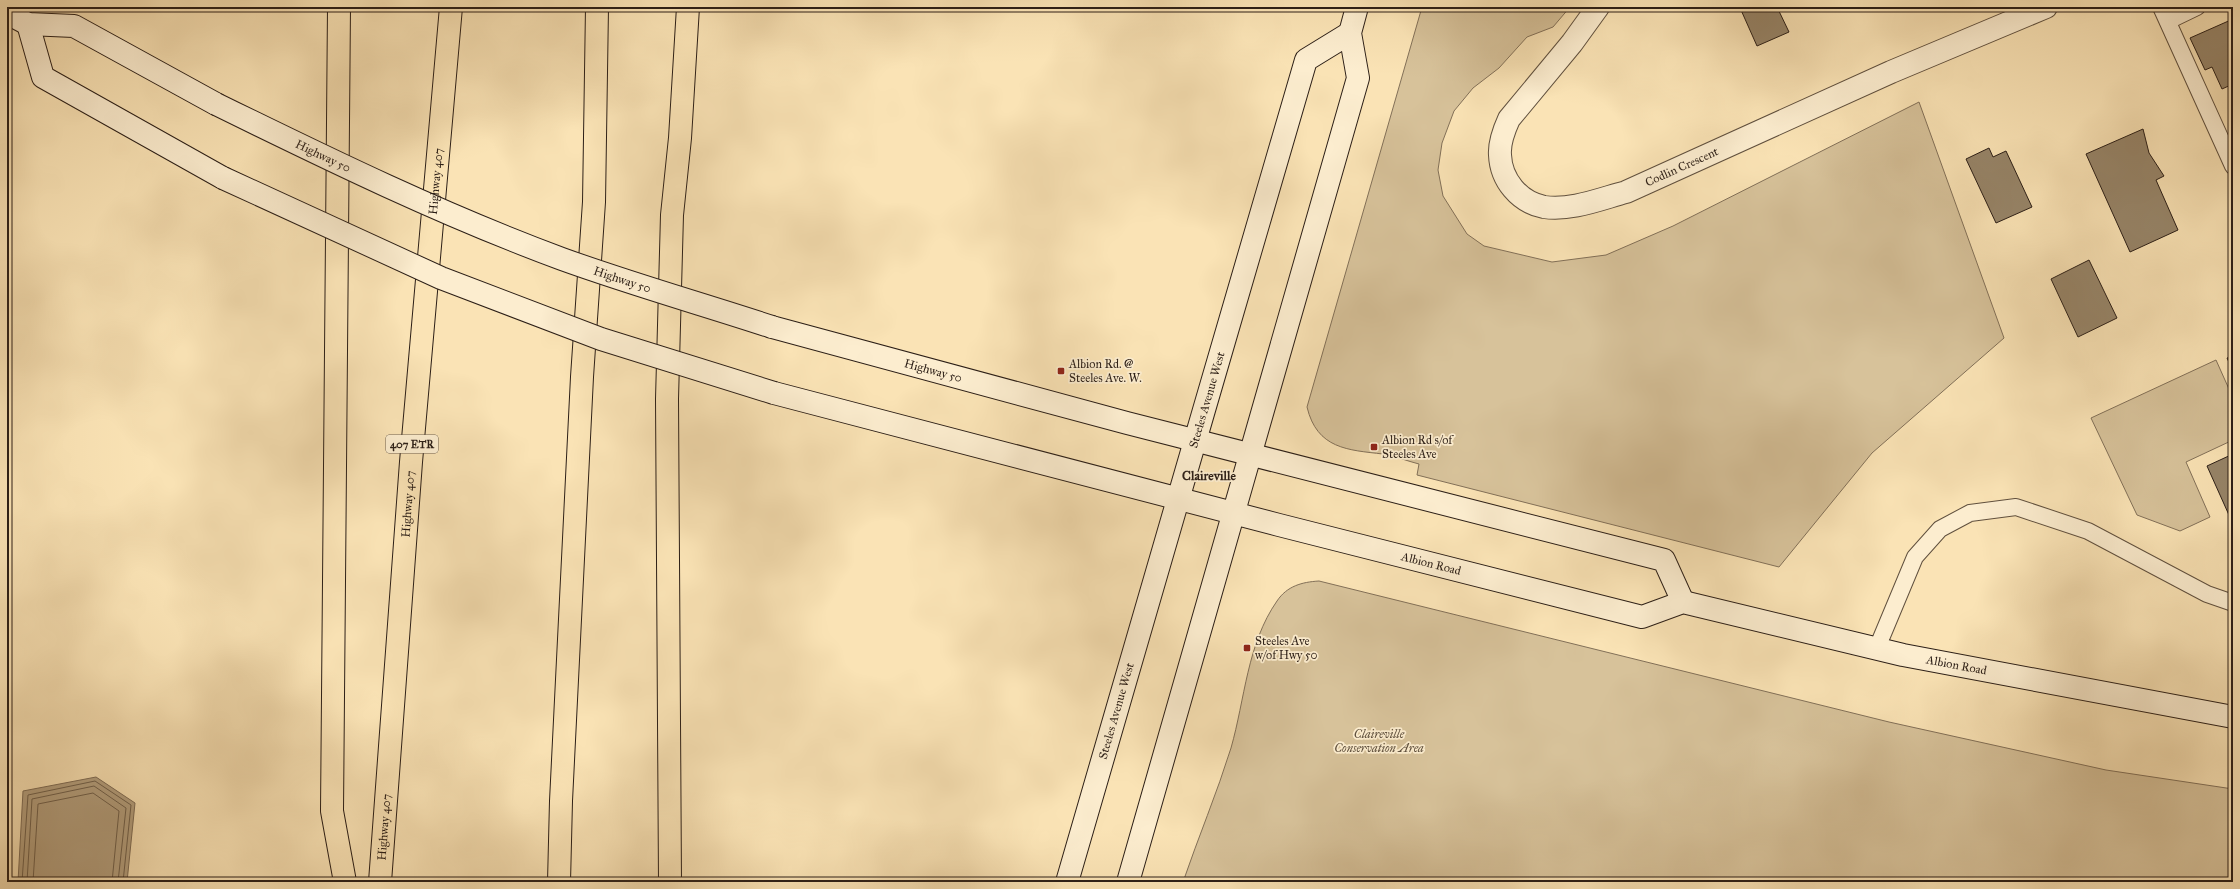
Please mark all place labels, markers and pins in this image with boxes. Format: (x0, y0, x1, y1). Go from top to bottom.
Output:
place label: Albion Rd. @ Steeles Ave. W. (1068, 357, 1142, 385)
marker: Albion Rd. @ Steeles Ave. W. (1056, 366, 1066, 376)
place label: Albion Rd s/of Steeles Ave (1381, 433, 1454, 461)
marker: Albion Rd s/of Steeles Ave (1369, 442, 1379, 452)
place label: Steeles Ave w/of Hwy 50 (1255, 634, 1318, 662)
marker: Steeles Ave w/of Hwy 50 (1242, 643, 1252, 653)

